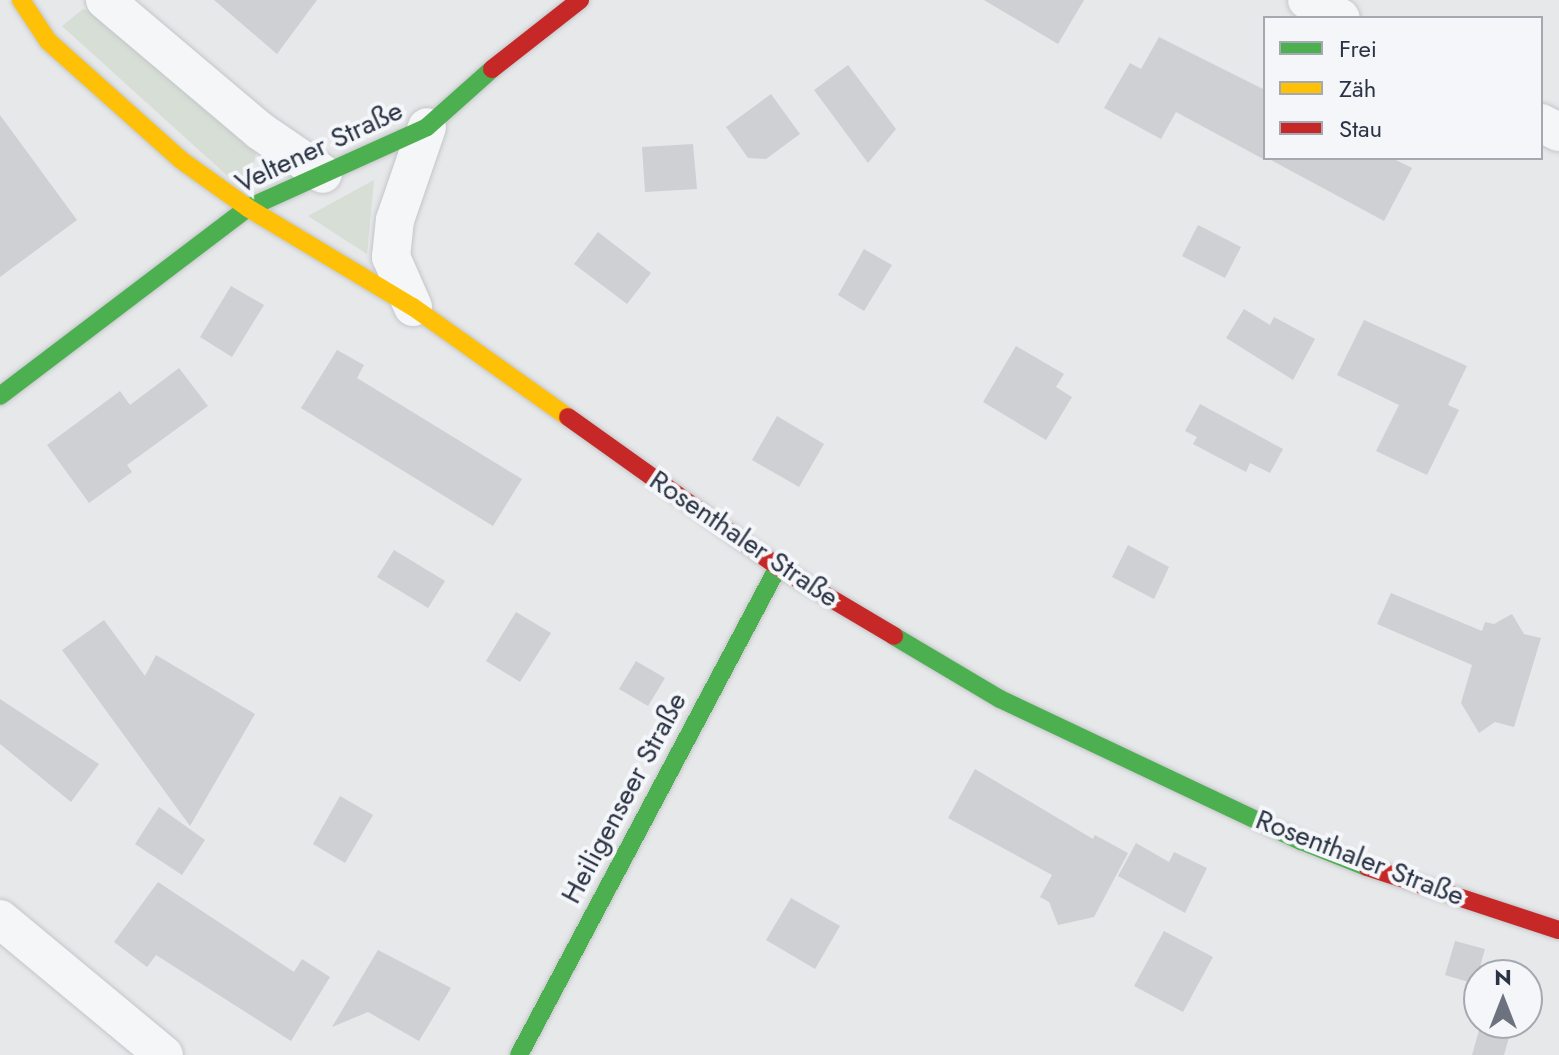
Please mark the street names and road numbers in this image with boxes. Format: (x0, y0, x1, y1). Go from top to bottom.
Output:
street label: Veltener Straße (230, 94, 408, 200)
street label: Rosenthaler Straße (643, 463, 845, 615)
street label: Heiligenseer Straße (554, 687, 694, 909)
street label: Rosenthaler Straße (1251, 803, 1469, 913)

